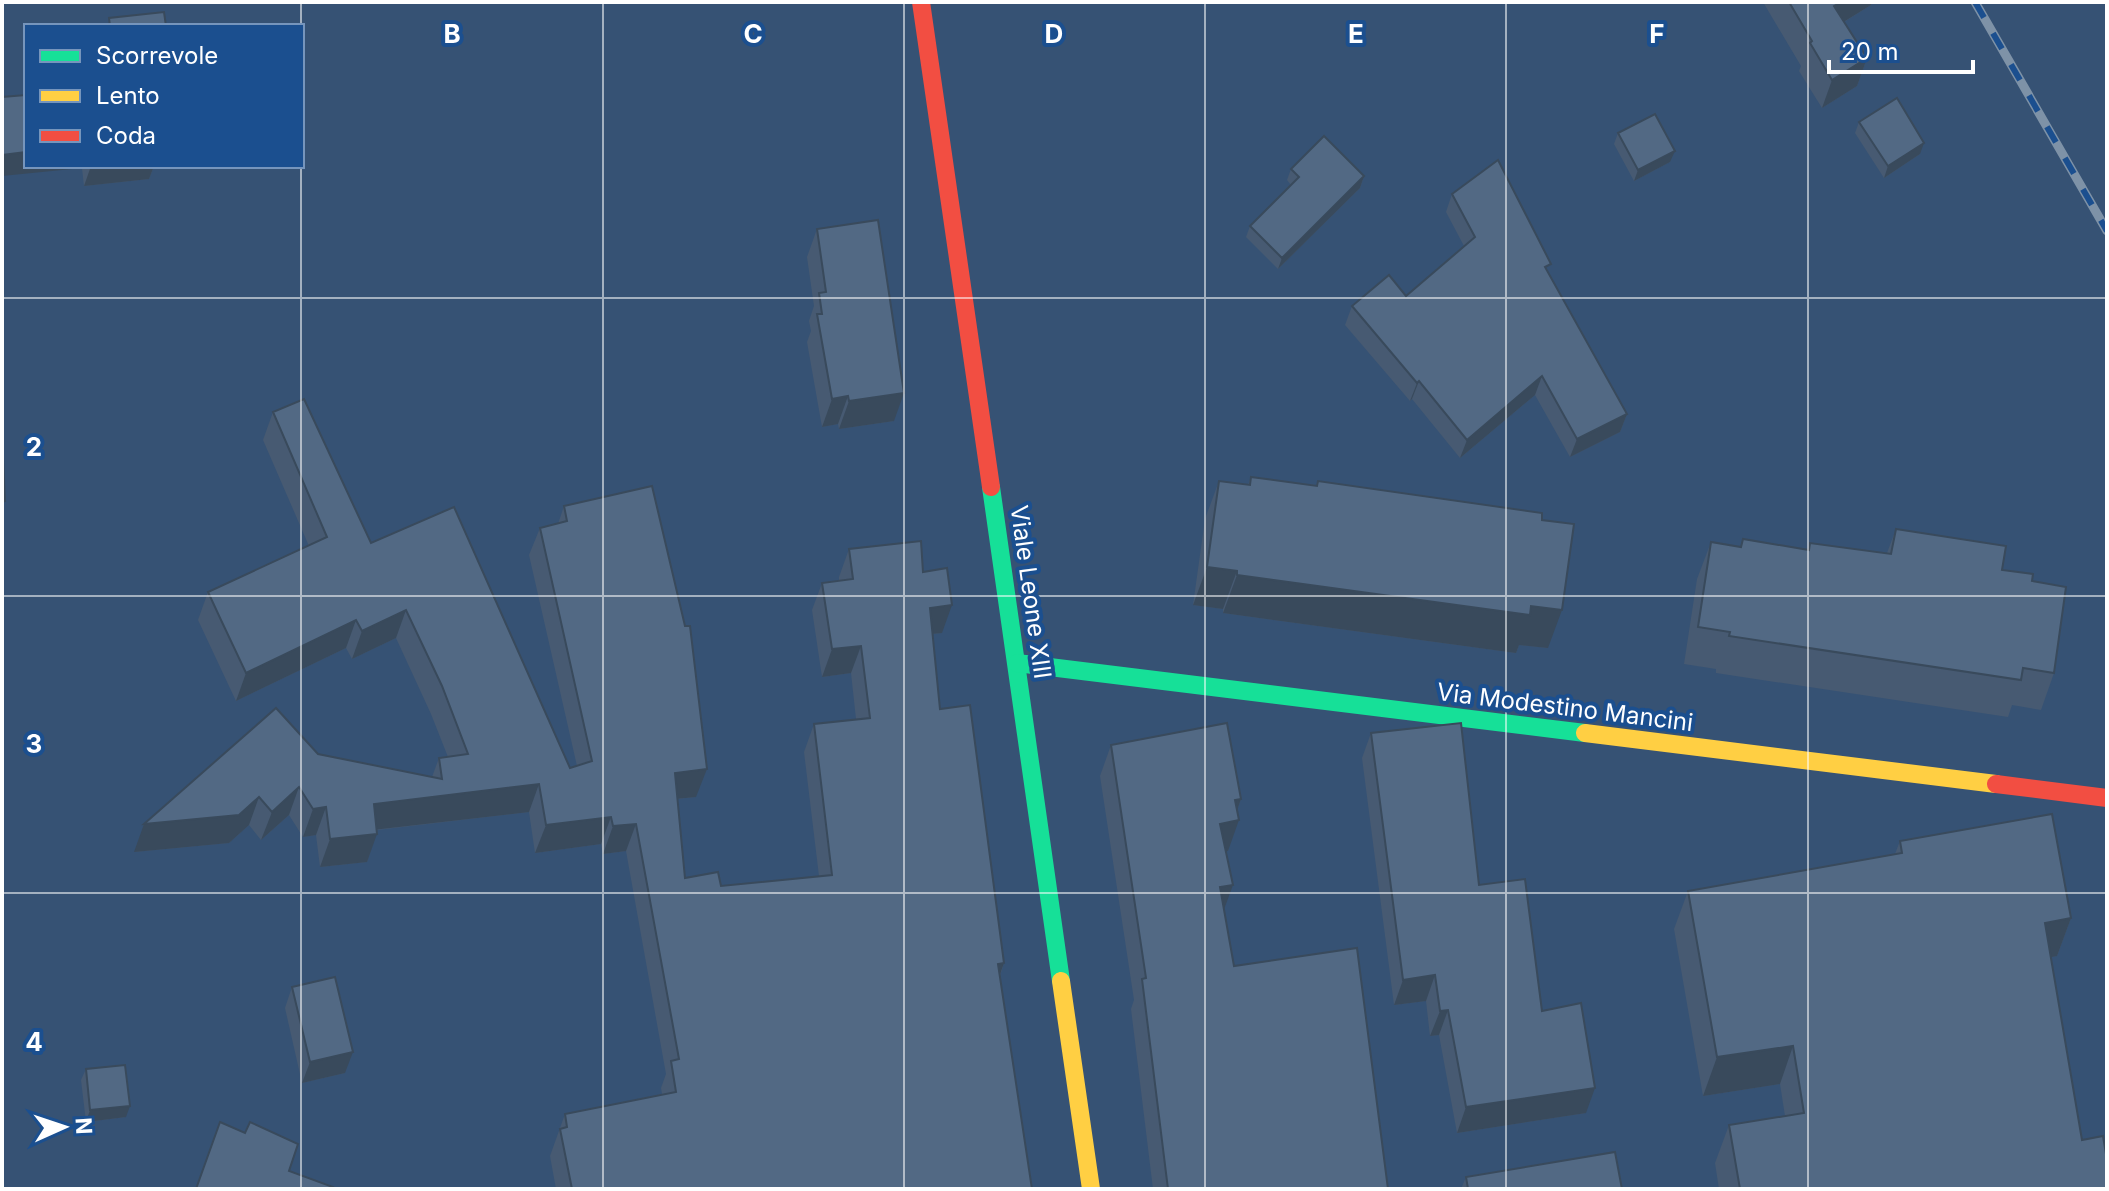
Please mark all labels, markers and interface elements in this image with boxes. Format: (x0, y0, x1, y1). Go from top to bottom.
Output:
text: B (443, 18, 461, 49)
text: C (743, 18, 763, 49)
text: D (1045, 18, 1063, 49)
text: E (1348, 18, 1364, 49)
text: F (1649, 18, 1665, 49)
legend (24, 24, 304, 168)
scale bar (1829, 24, 1973, 74)
text: 20 m (1841, 37, 1899, 66)
text: Scorrevole (96, 41, 218, 70)
text: Lento (96, 81, 160, 110)
text: Coda (96, 121, 156, 150)
text: 2 (26, 431, 42, 462)
street label: Viale Leone XIII (1004, 503, 1058, 681)
street label: Via Modestino Mancini (1435, 677, 1695, 737)
text: 3 (26, 728, 42, 759)
text: 4 (25, 1026, 43, 1057)
north arrow (24, 1087, 104, 1167)
text: N (71, 1117, 97, 1135)

